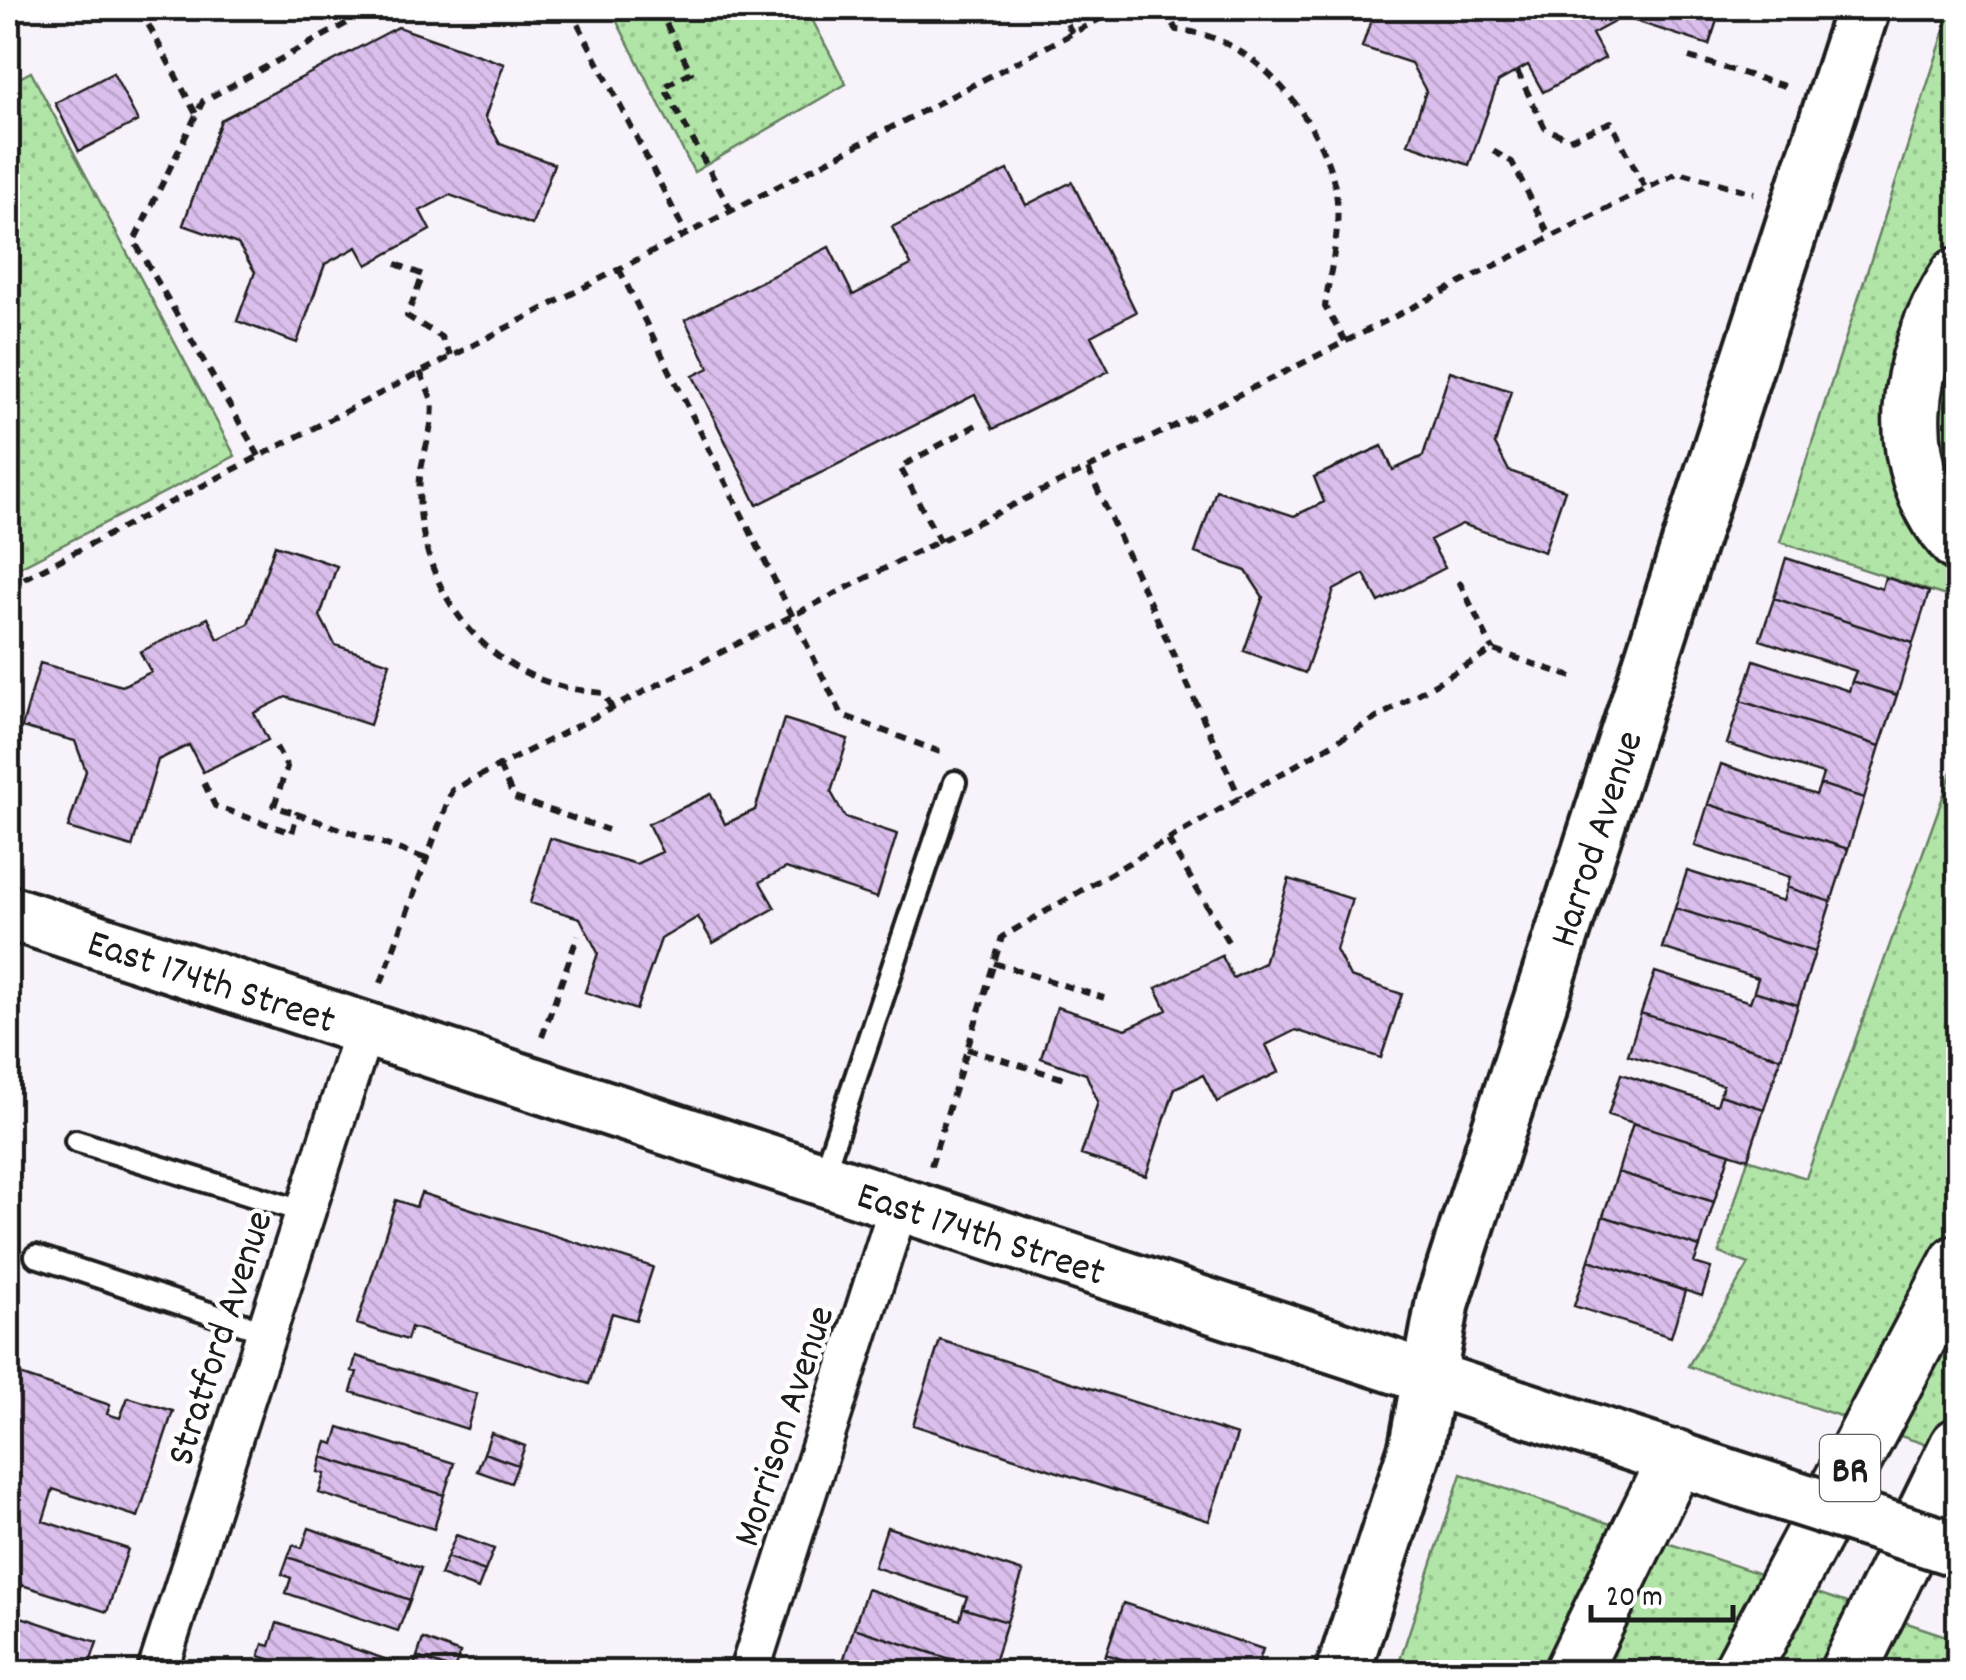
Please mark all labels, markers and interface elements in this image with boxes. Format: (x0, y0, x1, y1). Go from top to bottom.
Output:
street label: Harrod Avenue (1538, 724, 1661, 955)
street label: East 174th Street (79, 918, 342, 1052)
street label: East 174th Street (849, 1170, 1111, 1305)
street label: Stratford Avenue (155, 1204, 291, 1474)
street label: Morrison Avenue (721, 1299, 853, 1555)
road number: BR (1820, 1435, 1880, 1501)
scale bar (1591, 1560, 1734, 1622)
text: 20 m (1606, 1578, 1663, 1621)

